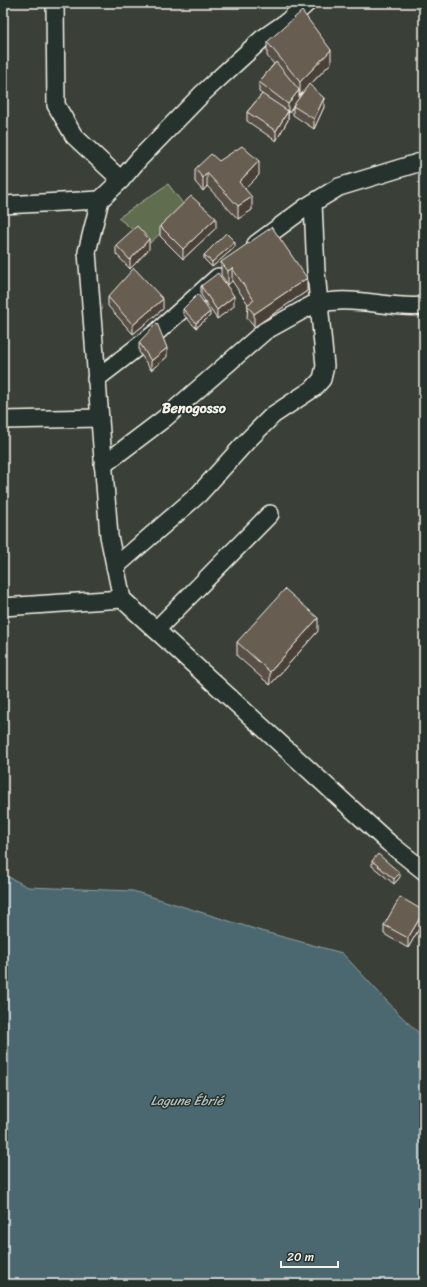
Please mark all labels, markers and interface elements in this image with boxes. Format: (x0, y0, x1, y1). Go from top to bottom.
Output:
district label: Benogosso (162, 396, 227, 421)
water label: Lagune Ébrié (151, 1089, 226, 1112)
scale bar (281, 1243, 338, 1269)
text: 20 m (287, 1246, 314, 1268)

